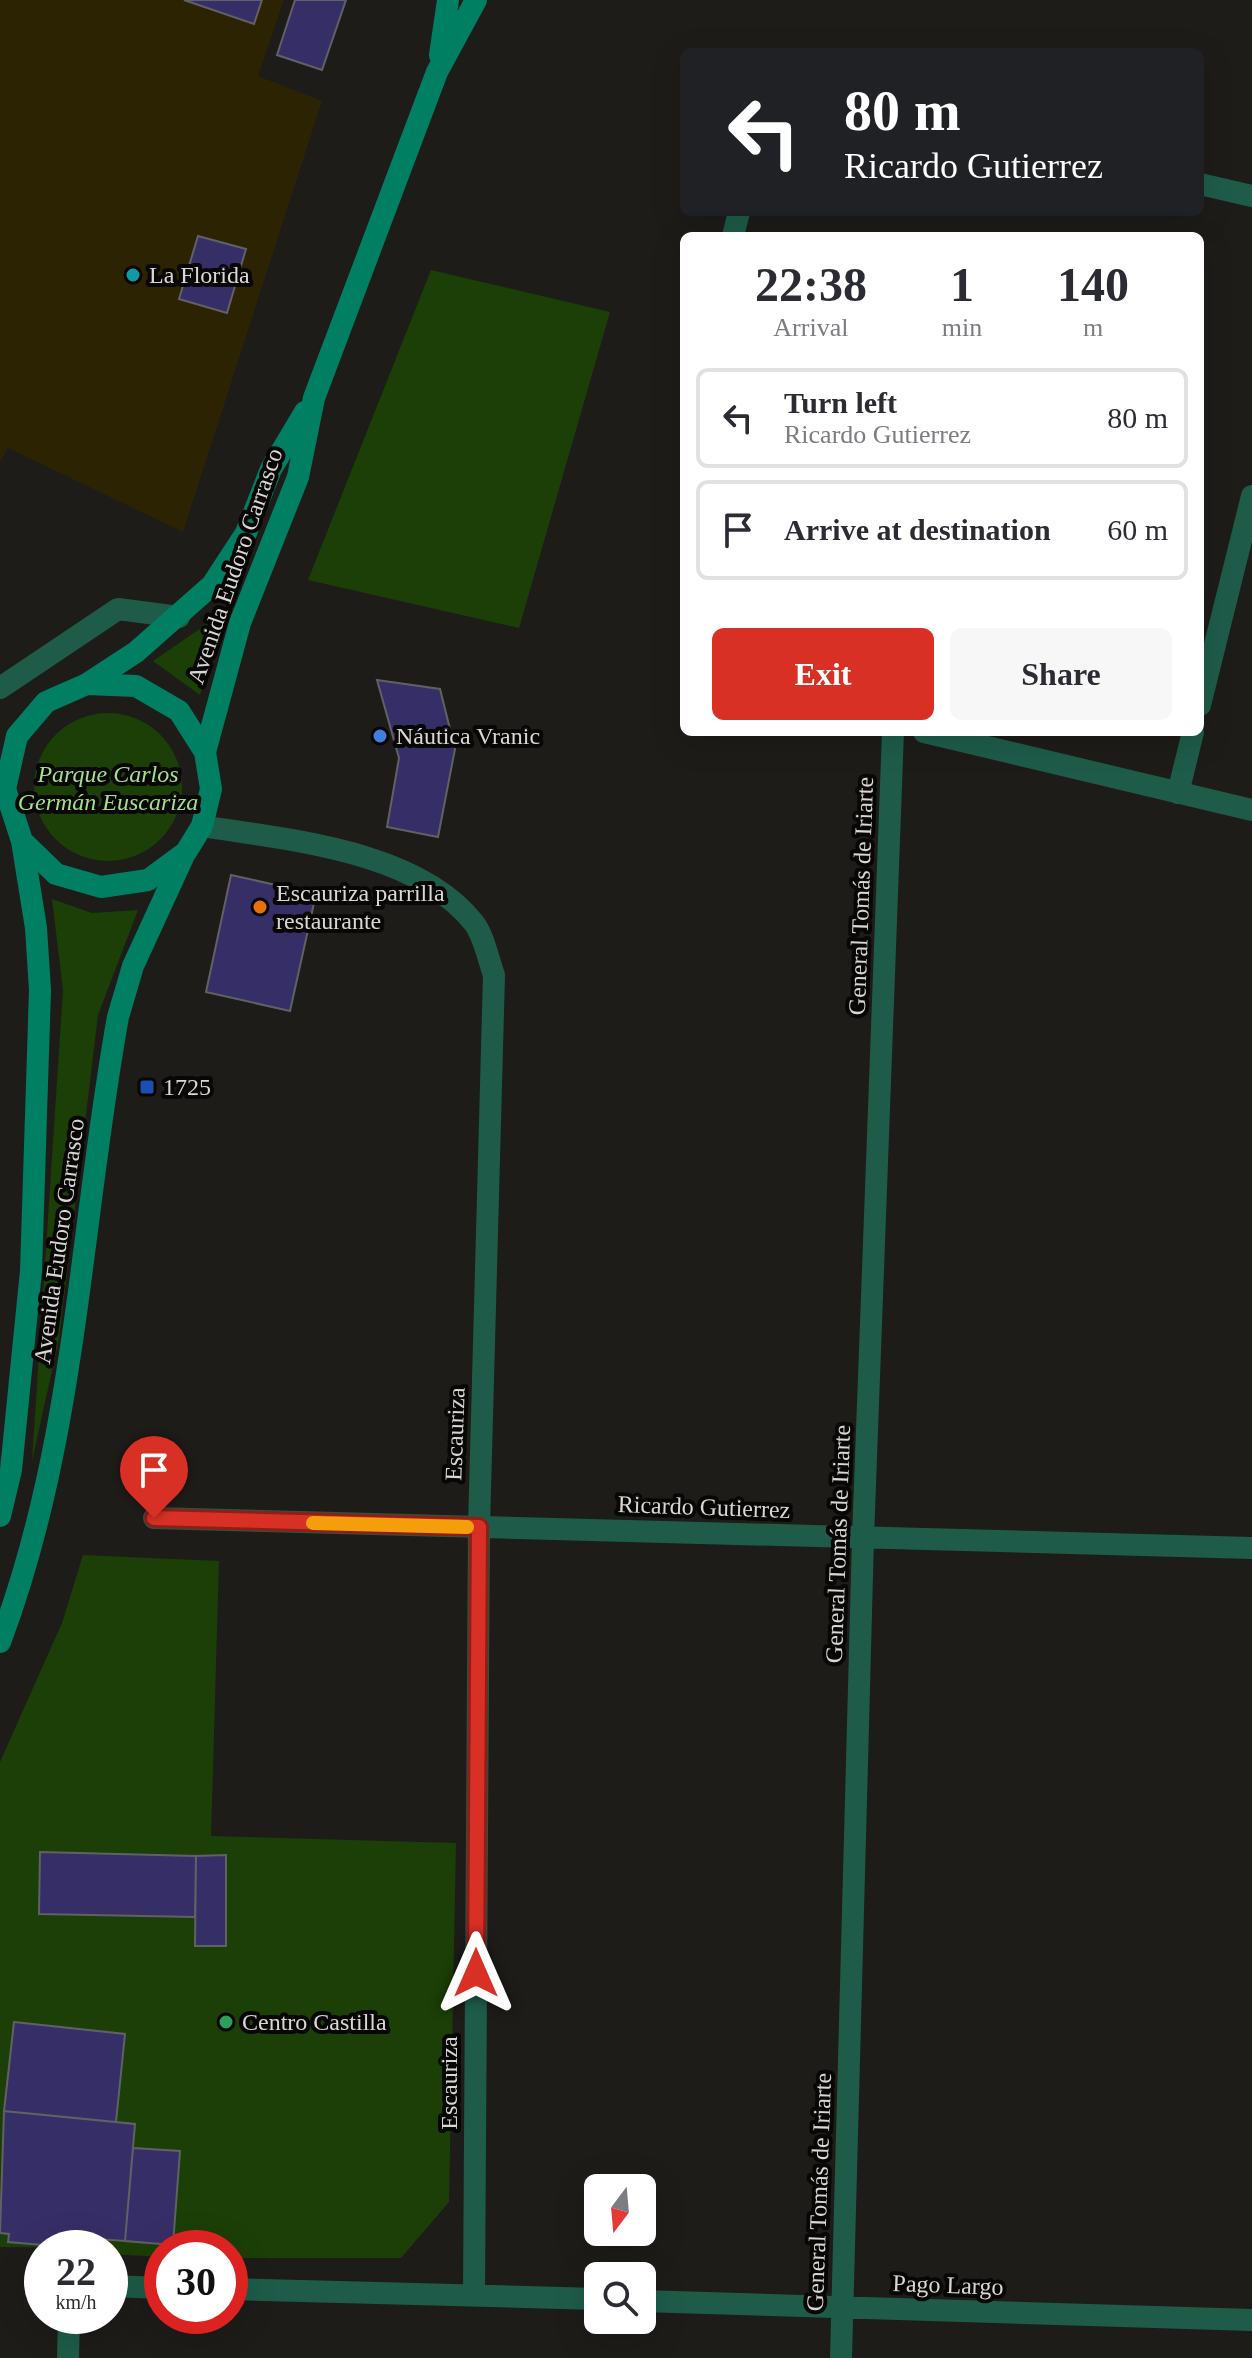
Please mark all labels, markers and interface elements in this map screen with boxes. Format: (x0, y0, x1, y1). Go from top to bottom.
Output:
icon: left (712, 80, 816, 184)
text: 80 m (844, 80, 961, 142)
text: Ricardo Gutierrez (844, 146, 1103, 186)
text: 22:38 (755, 258, 867, 311)
text: 1 (950, 258, 974, 311)
text: 140 (1057, 258, 1129, 311)
place label: La Florida (149, 262, 250, 288)
marker: La Florida (124, 266, 142, 284)
text: Arrival (773, 313, 848, 342)
text: min (942, 313, 982, 342)
text: m (1083, 313, 1103, 342)
text: Turn left (784, 386, 897, 419)
icon: left (716, 396, 760, 440)
text: 80 m (1107, 401, 1168, 434)
text: Ricardo Gutierrez (784, 420, 971, 449)
street label: Avenida Eudoro Carrasco (182, 445, 288, 687)
icon: arrive (716, 508, 760, 552)
text: Arrive at destination (784, 513, 1051, 546)
text: 60 m (1107, 513, 1168, 546)
button: Exit (712, 628, 934, 720)
button: Share (950, 628, 1172, 720)
place label: Náutica Vranic (396, 723, 540, 749)
marker: Náutica Vranic (371, 727, 389, 745)
park label: Parque Carlos Germán Euscariza (18, 761, 198, 815)
street label: General Tomás de Iriarte (844, 776, 878, 1016)
place label: Escauriza parrilla restaurante (276, 880, 445, 934)
marker: Escauriza parrilla restaurante (251, 898, 269, 916)
place label: 1725 (163, 1074, 211, 1100)
marker: 1725 (138, 1078, 156, 1096)
street label: Avenida Eudoro Carrasco (29, 1117, 89, 1365)
street label: Escauriza (440, 1387, 470, 1481)
street label: General Tomás de Iriarte (821, 1424, 855, 1664)
pin (120, 1436, 188, 1518)
icon: arrive (132, 1448, 176, 1492)
street label: Ricardo Gutierrez (617, 1491, 791, 1523)
position arrow (434, 1931, 518, 2015)
place label: Centro Castilla (242, 2009, 387, 2035)
marker: Centro Castilla (217, 2013, 235, 2031)
street label: Escauriza (436, 2036, 462, 2130)
street label: General Tomás de Iriarte (802, 2072, 836, 2312)
north arrow (584, 2174, 656, 2246)
map controls (584, 2174, 656, 2334)
speed limit sign: 30 (144, 2230, 248, 2334)
text: 22 (56, 2249, 96, 2294)
button: search (584, 2262, 656, 2334)
street label: Pago Largo (892, 2270, 1004, 2300)
text: km/h (55, 2291, 97, 2313)

